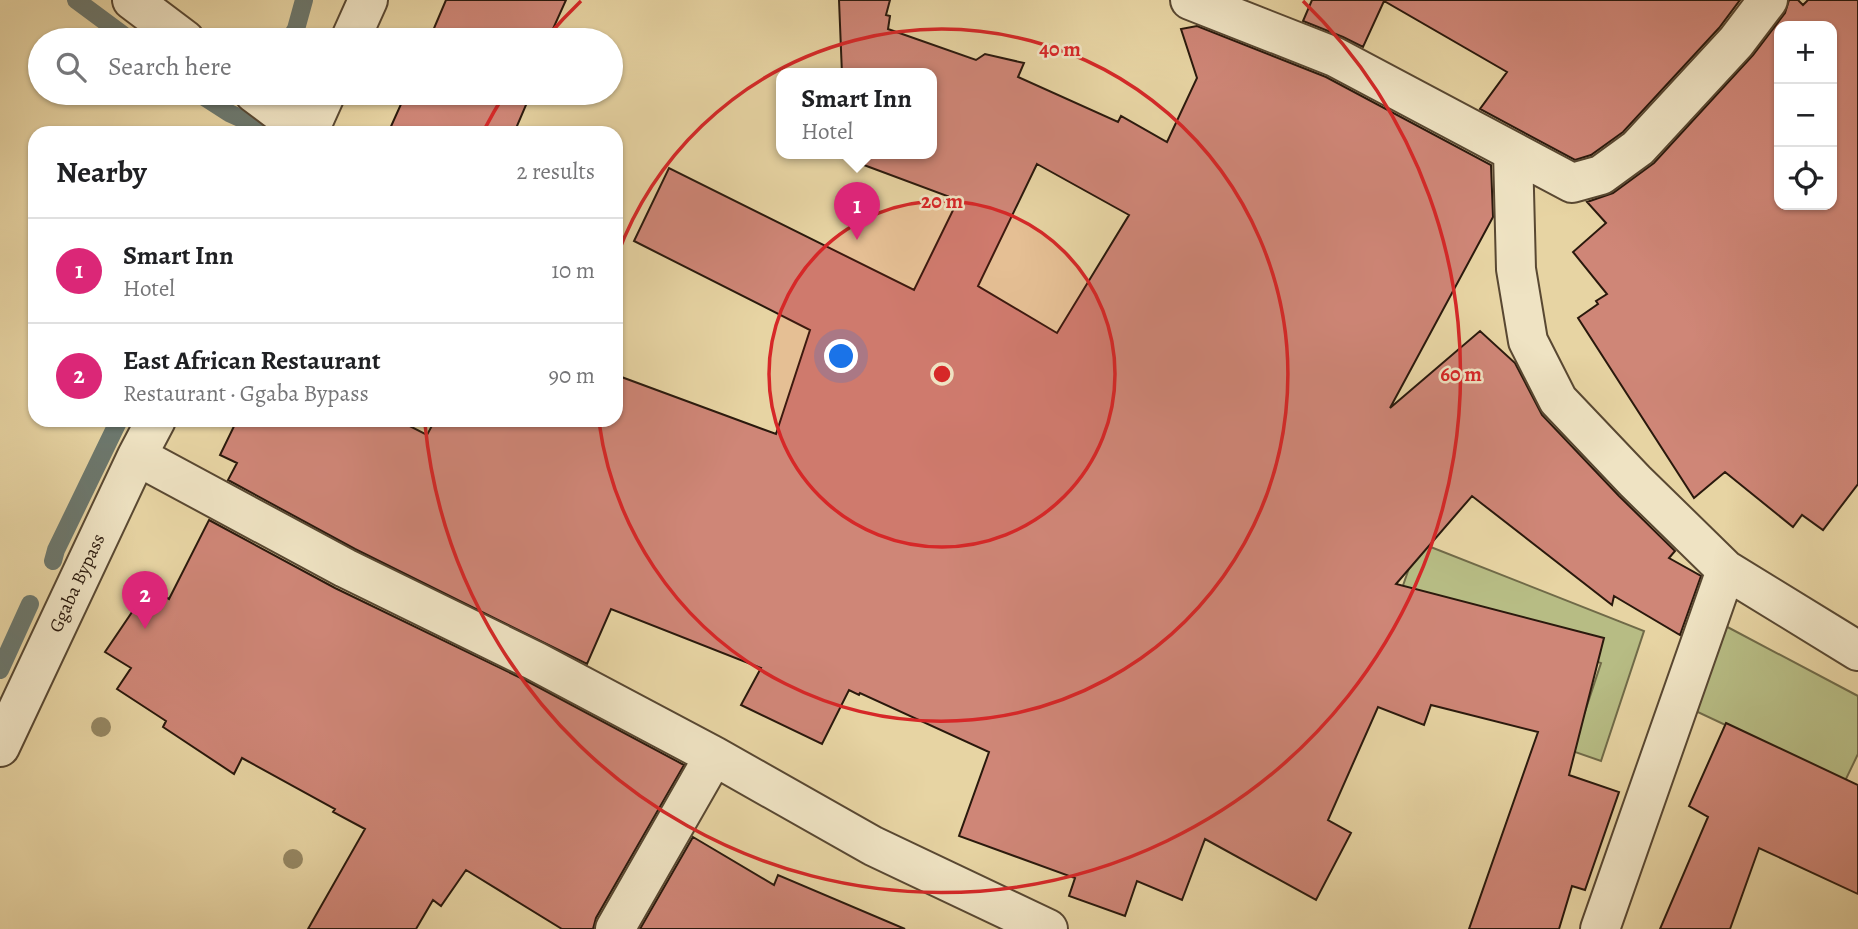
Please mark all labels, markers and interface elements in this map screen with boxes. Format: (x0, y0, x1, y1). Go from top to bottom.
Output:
map controls (1774, 21, 1837, 210)
button: + (1774, 21, 1837, 84)
search box (28, 28, 623, 105)
text: 40 m (1039, 35, 1081, 63)
icon: search (52, 48, 90, 86)
text: Search here (108, 49, 232, 84)
popup (776, 68, 937, 159)
text: Smart Inn (801, 81, 912, 116)
button: − (1774, 84, 1837, 147)
text: Hotel (801, 116, 853, 147)
button: locate (1774, 147, 1837, 210)
text: Nearby (56, 152, 147, 192)
text: 2 results (517, 156, 595, 187)
pin: 1 (834, 182, 880, 240)
text: 20 m (921, 187, 963, 215)
text: Smart Inn (123, 238, 234, 273)
text: 1 (75, 255, 83, 286)
text: 10 m (551, 255, 595, 286)
text: Hotel (123, 273, 175, 304)
your location (824, 339, 858, 373)
text: East African Restaurant (123, 343, 381, 378)
text: 2 (73, 360, 85, 391)
text: 90 m (549, 360, 595, 391)
text: 60 m (1440, 360, 1482, 388)
centre of rings (930, 362, 954, 386)
text: Restaurant · Ggaba Bypass (123, 378, 369, 409)
street label: Ggaba Bypass (43, 529, 111, 637)
pin: 2 (122, 571, 168, 629)

